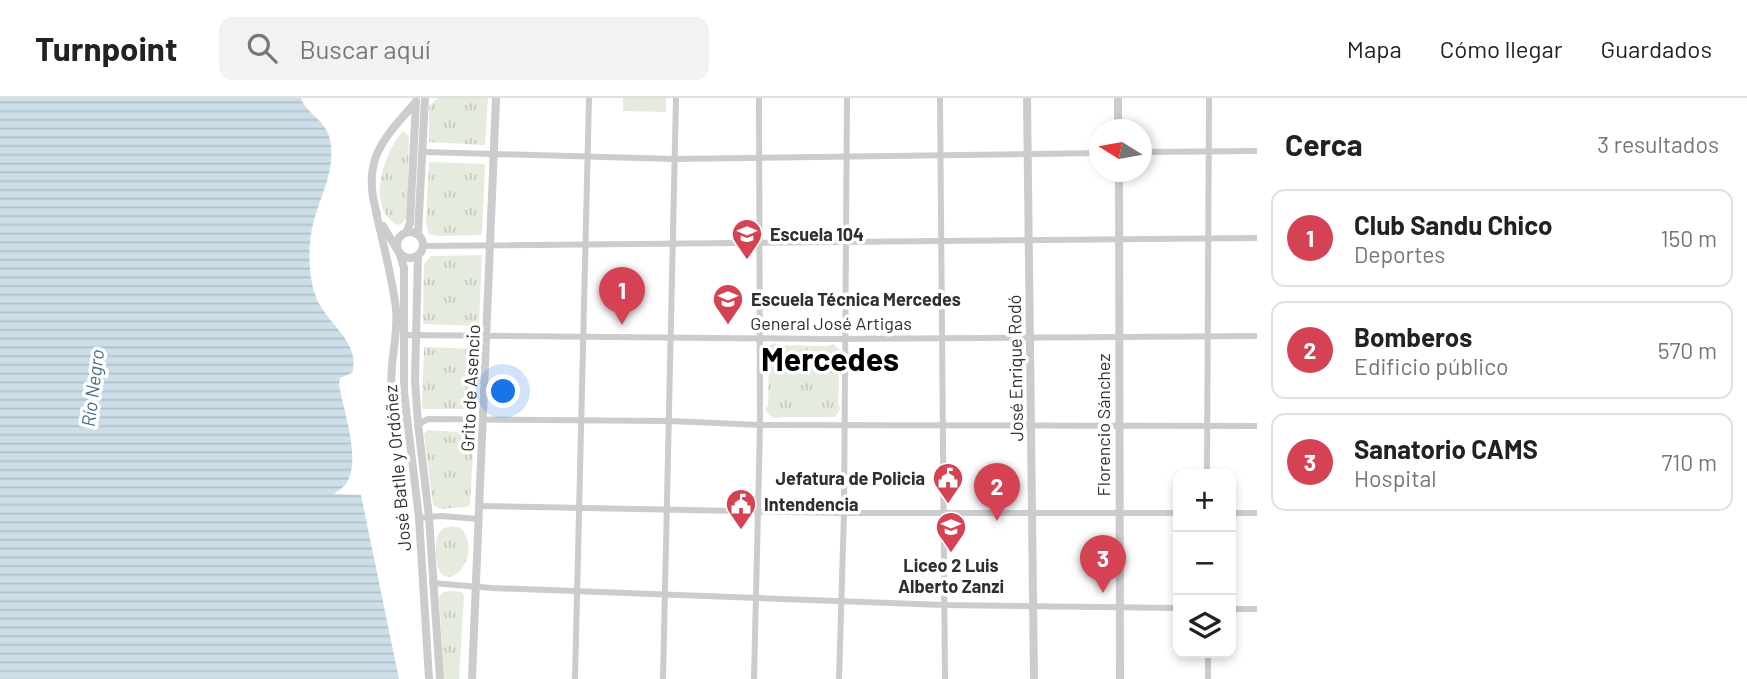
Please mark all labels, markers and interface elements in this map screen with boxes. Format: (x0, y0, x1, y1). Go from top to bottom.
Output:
search box (219, 17, 709, 80)
text: Turnpoint (35, 28, 177, 68)
icon: search (243, 29, 281, 67)
text: Buscar aquí (299, 33, 430, 64)
text: Mapa (1347, 34, 1402, 63)
text: Cómo llegar (1440, 34, 1562, 63)
text: Guardados (1600, 34, 1712, 63)
north arrow (1089, 119, 1152, 182)
text: Cerca (1285, 126, 1363, 162)
text: 3 resultados (1597, 130, 1719, 158)
text: Club Sandu Chico (1354, 209, 1552, 240)
school or university icon: Escuela 104 (730, 217, 764, 261)
place label: Escuela 104 (770, 223, 864, 245)
text: 1 (1306, 224, 1314, 252)
text: 150 m (1661, 224, 1717, 252)
text: Deportes (1354, 240, 1445, 268)
pin: 1 (599, 267, 645, 325)
school or university icon: Escuela Técnica Mercedes (711, 282, 745, 326)
place label: Escuela Técnica Mercedes (751, 288, 961, 310)
street label: José Enrique Rodó (1003, 294, 1027, 442)
street label: General José Artigas (750, 312, 912, 334)
text: Bomberos (1354, 321, 1472, 352)
street label: Grito de Asencio (456, 324, 484, 452)
text: 2 (1304, 336, 1316, 364)
text: 570 m (1658, 336, 1717, 364)
district label: Mercedes (761, 339, 899, 377)
water label: Río Negro (76, 348, 108, 428)
text: Edificio público (1354, 352, 1509, 380)
street label: Florencio Sánchez (1092, 354, 1114, 496)
your location (486, 374, 520, 408)
street label: José Batlle y Ordóñez (379, 384, 415, 552)
text: Sanatorio CAMS (1354, 433, 1538, 464)
text: 3 (1304, 448, 1316, 476)
text: 710 m (1661, 448, 1717, 476)
public building icon: Jefatura de Policia (931, 461, 965, 505)
pin: 2 (974, 463, 1020, 521)
text: Hospital (1354, 464, 1437, 492)
place label: Jefatura de Policia (776, 467, 925, 489)
map controls (1173, 469, 1236, 658)
button: + (1173, 469, 1236, 532)
public building icon: Intendencia (724, 487, 758, 531)
place label: Intendencia (764, 493, 858, 515)
school or university icon: Liceo 2 Luis Alberto Zanzi (934, 510, 968, 554)
button: − (1173, 532, 1236, 595)
pin: 3 (1080, 535, 1126, 593)
place label: Liceo 2 Luis Alberto Zanzi (898, 554, 1004, 597)
button: layers (1173, 595, 1236, 658)

